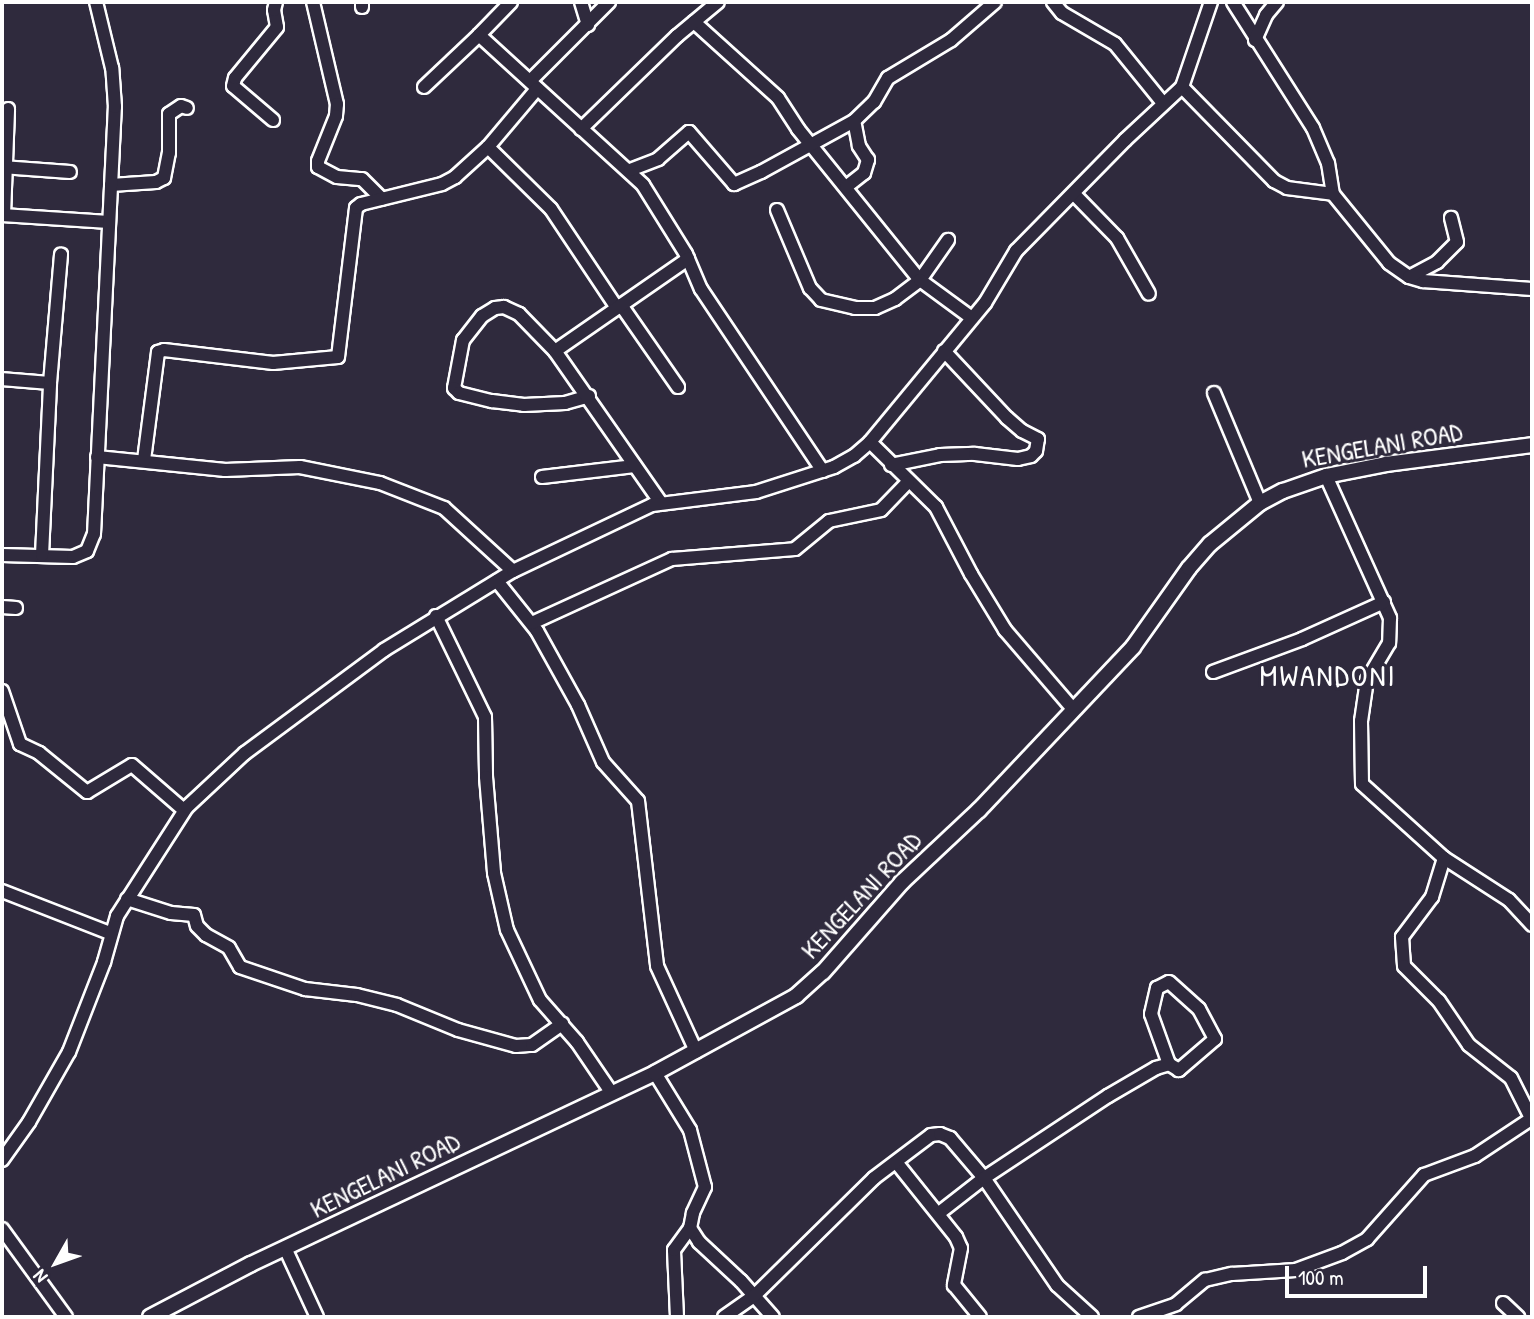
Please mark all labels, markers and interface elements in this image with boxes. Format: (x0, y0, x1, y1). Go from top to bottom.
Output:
street label: KENGELANI ROAD (1299, 416, 1465, 474)
district label: MWANDONI (1261, 657, 1395, 693)
street label: KENGELANI ROAD (794, 825, 928, 965)
street label: KENGELANI ROAD (305, 1125, 465, 1225)
north arrow (21, 1228, 91, 1298)
scale bar (1289, 1252, 1431, 1296)
text: 100 m (1298, 1263, 1344, 1292)
text: N (27, 1264, 53, 1289)

